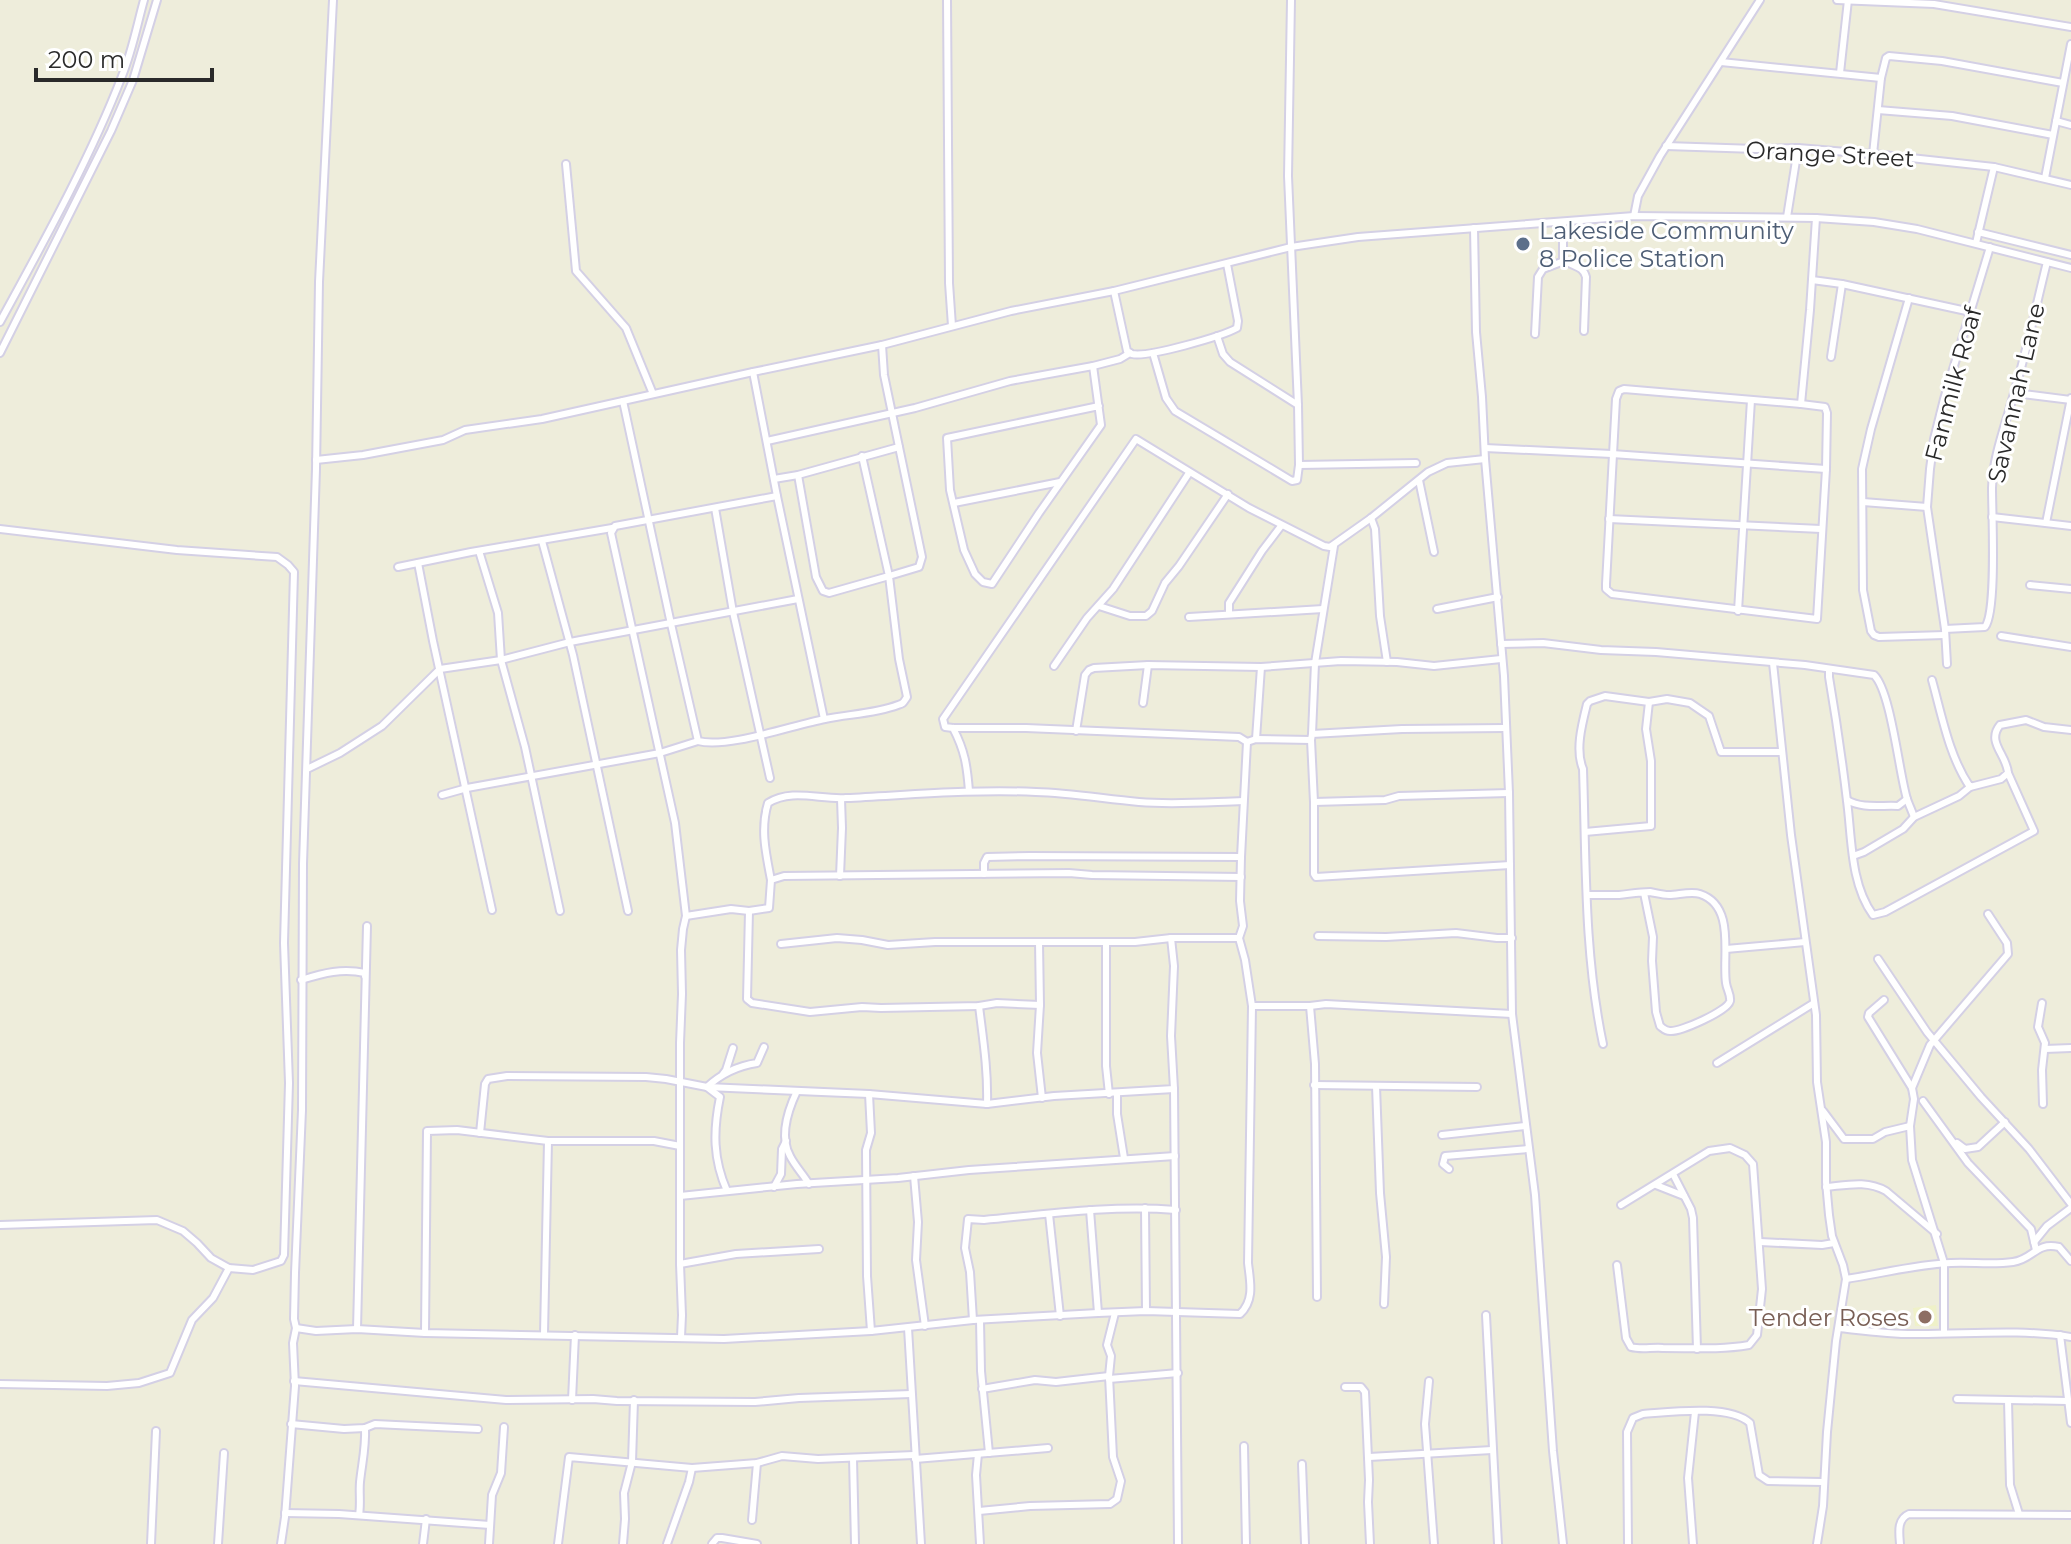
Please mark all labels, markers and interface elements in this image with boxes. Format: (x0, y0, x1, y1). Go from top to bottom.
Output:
scale bar (36, 32, 212, 82)
text: 200 m (48, 45, 125, 74)
street label: Orange Street (1745, 135, 1915, 173)
place label: Lakeside Community 8 Police Station (1539, 216, 1794, 273)
marker: Lakeside Community 8 Police Station (1514, 235, 1532, 253)
street label: Savannah Lane (1981, 300, 2051, 486)
street label: Fanmilk Roaf (1918, 303, 1988, 464)
place label: Tender Roses (1749, 1303, 1909, 1332)
marker: Tender Roses (1916, 1308, 1934, 1326)

